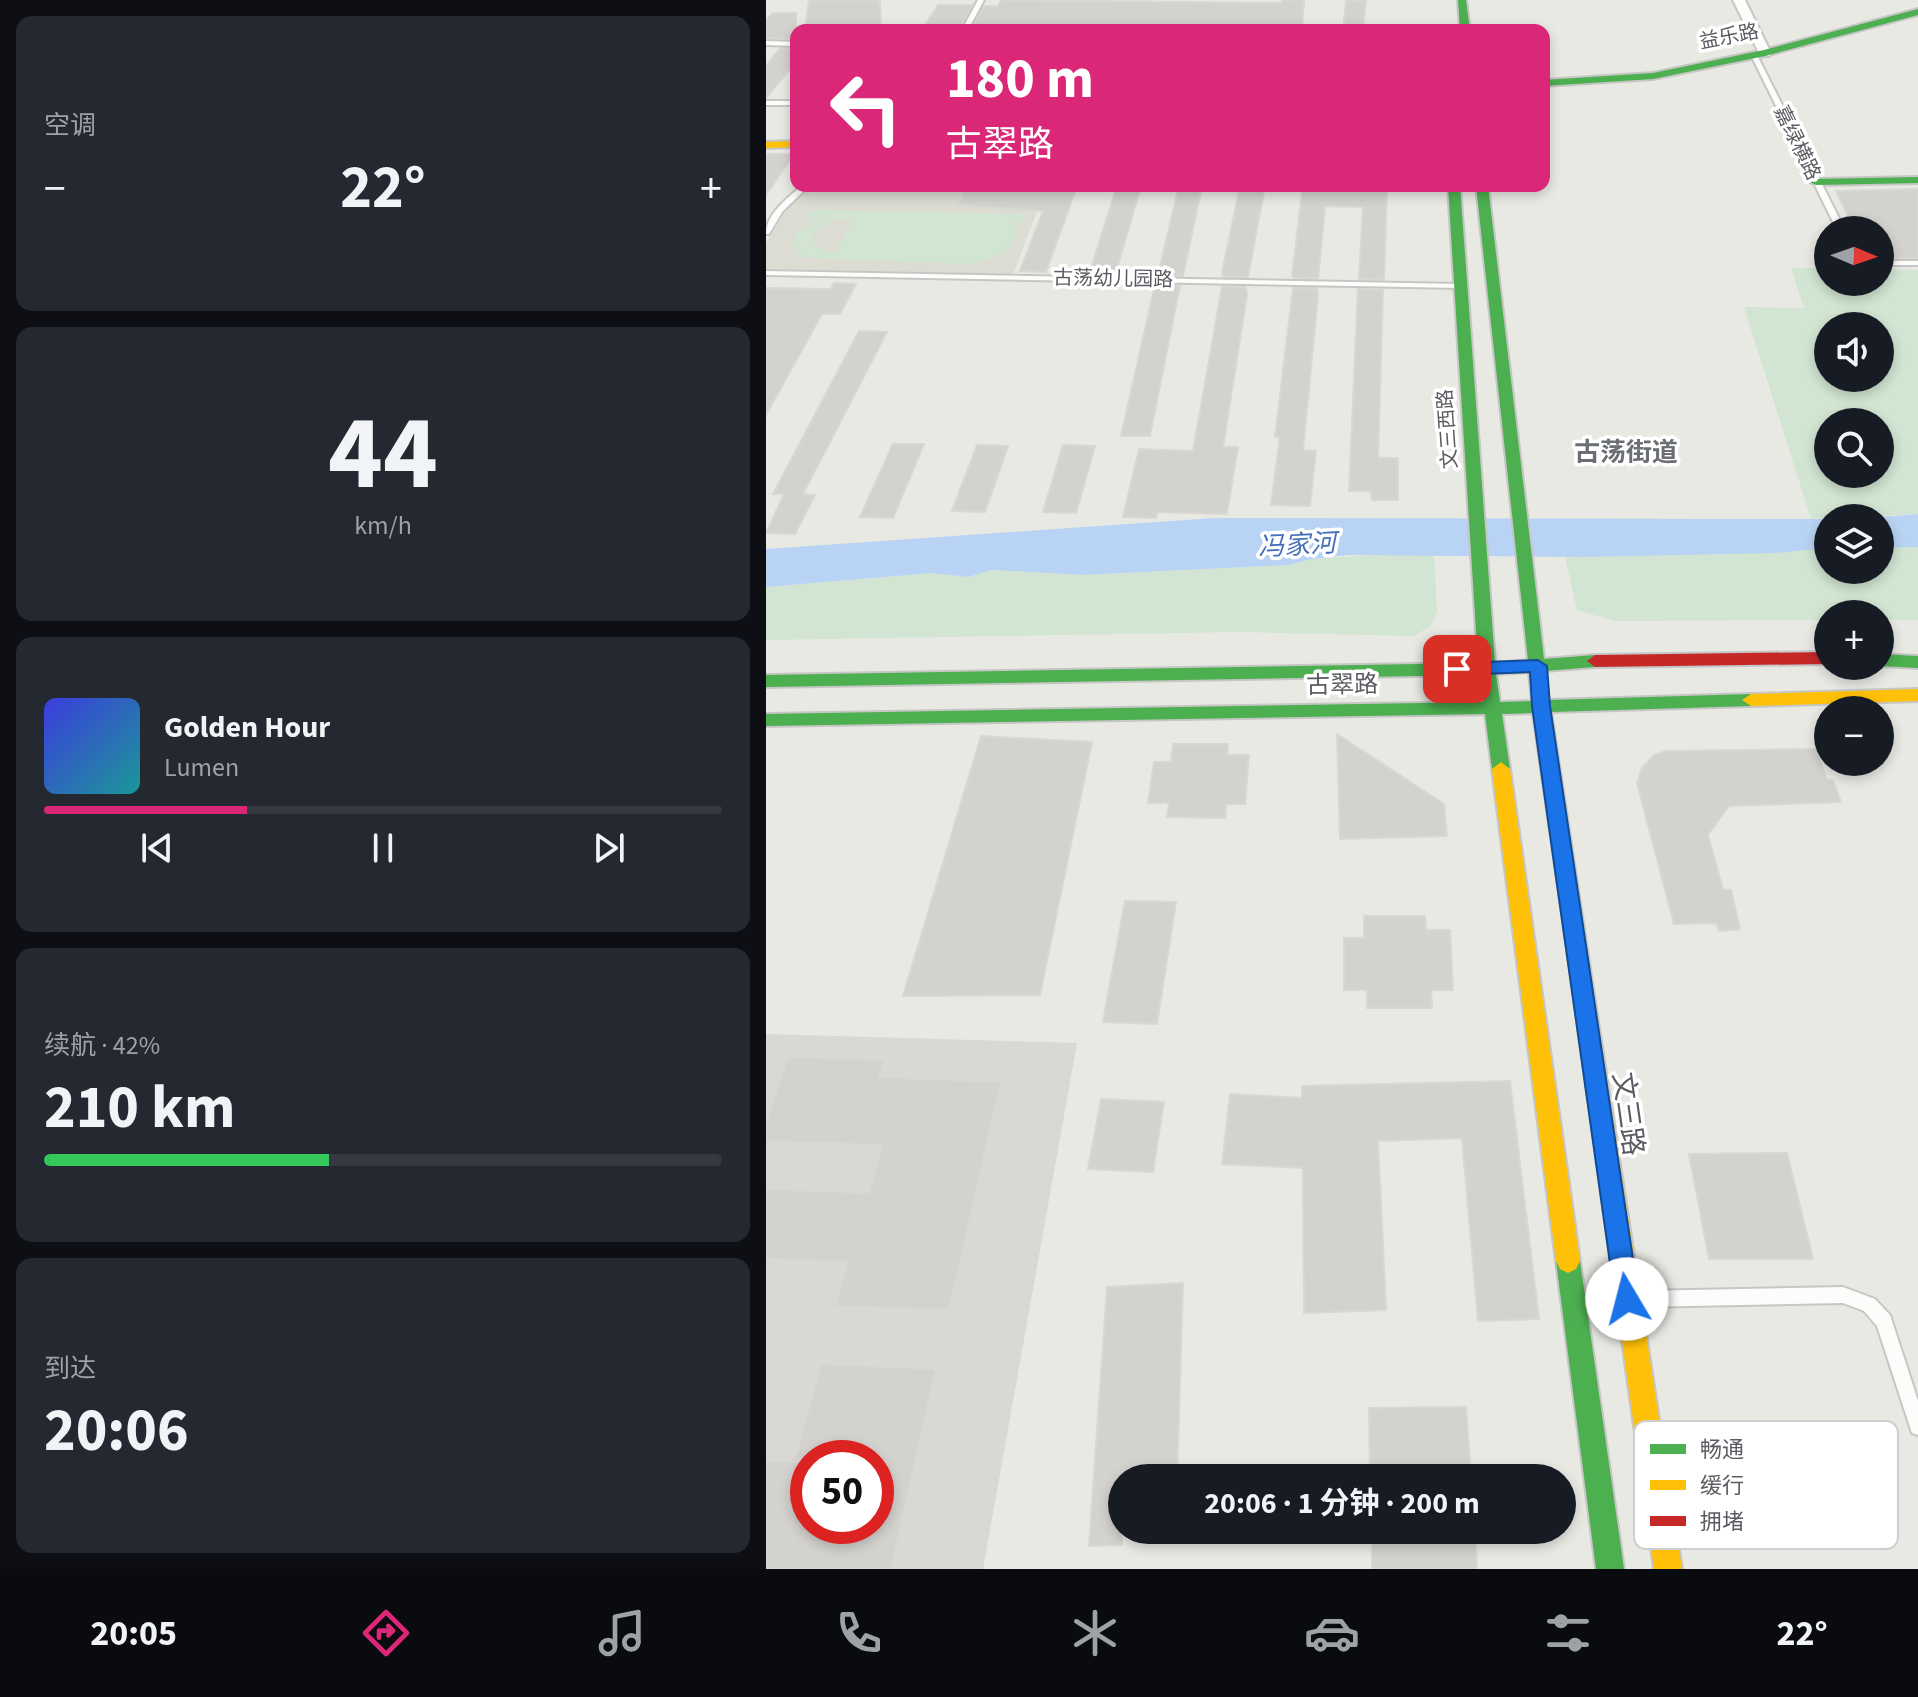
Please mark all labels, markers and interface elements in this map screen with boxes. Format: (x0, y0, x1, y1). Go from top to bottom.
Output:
street label: 益乐路 (1697, 18, 1761, 56)
text: 180 m (946, 40, 1094, 119)
icon: left (814, 56, 918, 160)
street label: 嘉绿横路 (1767, 101, 1827, 185)
text: 空调 (44, 107, 96, 144)
text: 古翠路 (946, 119, 1054, 170)
text: 22° (340, 146, 426, 231)
text: − (44, 158, 66, 221)
text: + (700, 158, 722, 221)
north arrow (1814, 216, 1894, 296)
map controls (1814, 216, 1894, 776)
street label: 古荡幼儿园路 (1053, 264, 1173, 294)
button: sound (1814, 312, 1894, 392)
text: 44 (328, 381, 438, 529)
street label: 文三西路 (1431, 388, 1465, 470)
button: search (1814, 408, 1894, 488)
district label: 古荡街道 (1574, 434, 1678, 471)
button: layers (1814, 504, 1894, 584)
text: km/h (354, 507, 412, 544)
water label: 冯家河 (1257, 524, 1342, 566)
button: + (1814, 600, 1894, 680)
pin (1423, 635, 1491, 703)
icon: arrive (1435, 647, 1479, 691)
street label: 古翠路 (1306, 667, 1378, 703)
button: − (1814, 696, 1894, 776)
text: Golden Hour (164, 706, 330, 749)
text: Lumen (164, 749, 239, 786)
icon: previous (135, 826, 179, 870)
icon: pause (361, 826, 405, 870)
icon: next (587, 826, 631, 870)
text: 续航 · 42% (44, 1027, 160, 1064)
text: 210 km (44, 1066, 235, 1151)
street label: 文三路 (1602, 1070, 1654, 1158)
position arrow (1585, 1257, 1669, 1341)
text: 到达 (44, 1350, 96, 1387)
text: 20:06 (44, 1389, 189, 1474)
legend (1634, 1421, 1898, 1549)
text: 畅通 (1700, 1434, 1744, 1466)
speed limit sign: 50 (790, 1440, 894, 1544)
text: 缓行 (1700, 1470, 1744, 1502)
text: 20:06 · 1 分钟 · 200 m (1204, 1482, 1480, 1525)
text: 拥堵 (1700, 1506, 1744, 1538)
icon: directions (358, 1605, 414, 1661)
icon: music (594, 1605, 650, 1661)
icon: phone (831, 1605, 887, 1661)
icon: climate (1067, 1605, 1123, 1661)
icon: car (1304, 1605, 1360, 1661)
icon: filters (1540, 1605, 1596, 1661)
text: 20:05 (90, 1608, 177, 1659)
text: 22° (1777, 1608, 1828, 1659)

